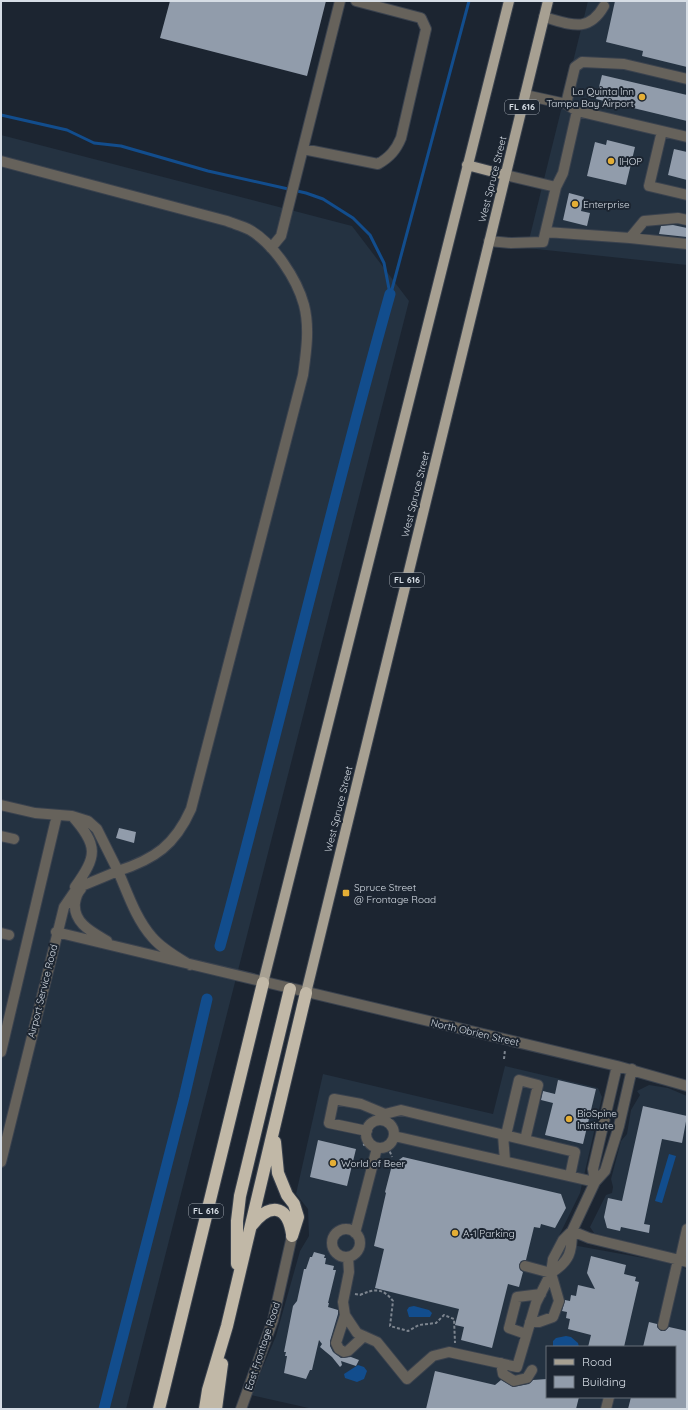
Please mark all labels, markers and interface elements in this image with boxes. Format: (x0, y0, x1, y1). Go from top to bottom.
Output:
place label: La Quinta Inn Tampa Bay Airport (546, 85, 635, 110)
marker: La Quinta Inn Tampa Bay Airport (637, 92, 647, 102)
road number: FL 616 (505, 100, 539, 114)
street label: West Spruce Street (476, 134, 510, 223)
place label: IHOP (619, 155, 642, 168)
marker: IHOP (606, 156, 616, 166)
place label: Enterprise (583, 198, 630, 211)
marker: Enterprise (570, 199, 580, 209)
street label: West Spruce Street (399, 449, 433, 538)
road number: FL 616 (390, 573, 424, 587)
street label: West Spruce Street (322, 764, 356, 853)
place label: Spruce Street @ Frontage Road (354, 881, 436, 906)
marker: Spruce Street @ Frontage Road (341, 888, 351, 898)
street label: Airport Service Road (25, 943, 60, 1039)
street label: North Obrien Street (429, 1016, 521, 1049)
place label: BioSpine Institute (577, 1107, 617, 1132)
marker: BioSpine Institute (564, 1114, 574, 1124)
place label: World of Beer (341, 1157, 406, 1170)
marker: World of Beer (328, 1158, 338, 1168)
road number: FL 616 (189, 1204, 223, 1218)
place label: A-1 Parking (463, 1227, 515, 1240)
marker: A-1 Parking (450, 1228, 460, 1238)
street label: East Frontage Road (242, 1300, 283, 1392)
legend (546, 1346, 676, 1398)
text: Road (582, 1354, 612, 1369)
text: Building (582, 1374, 626, 1389)

